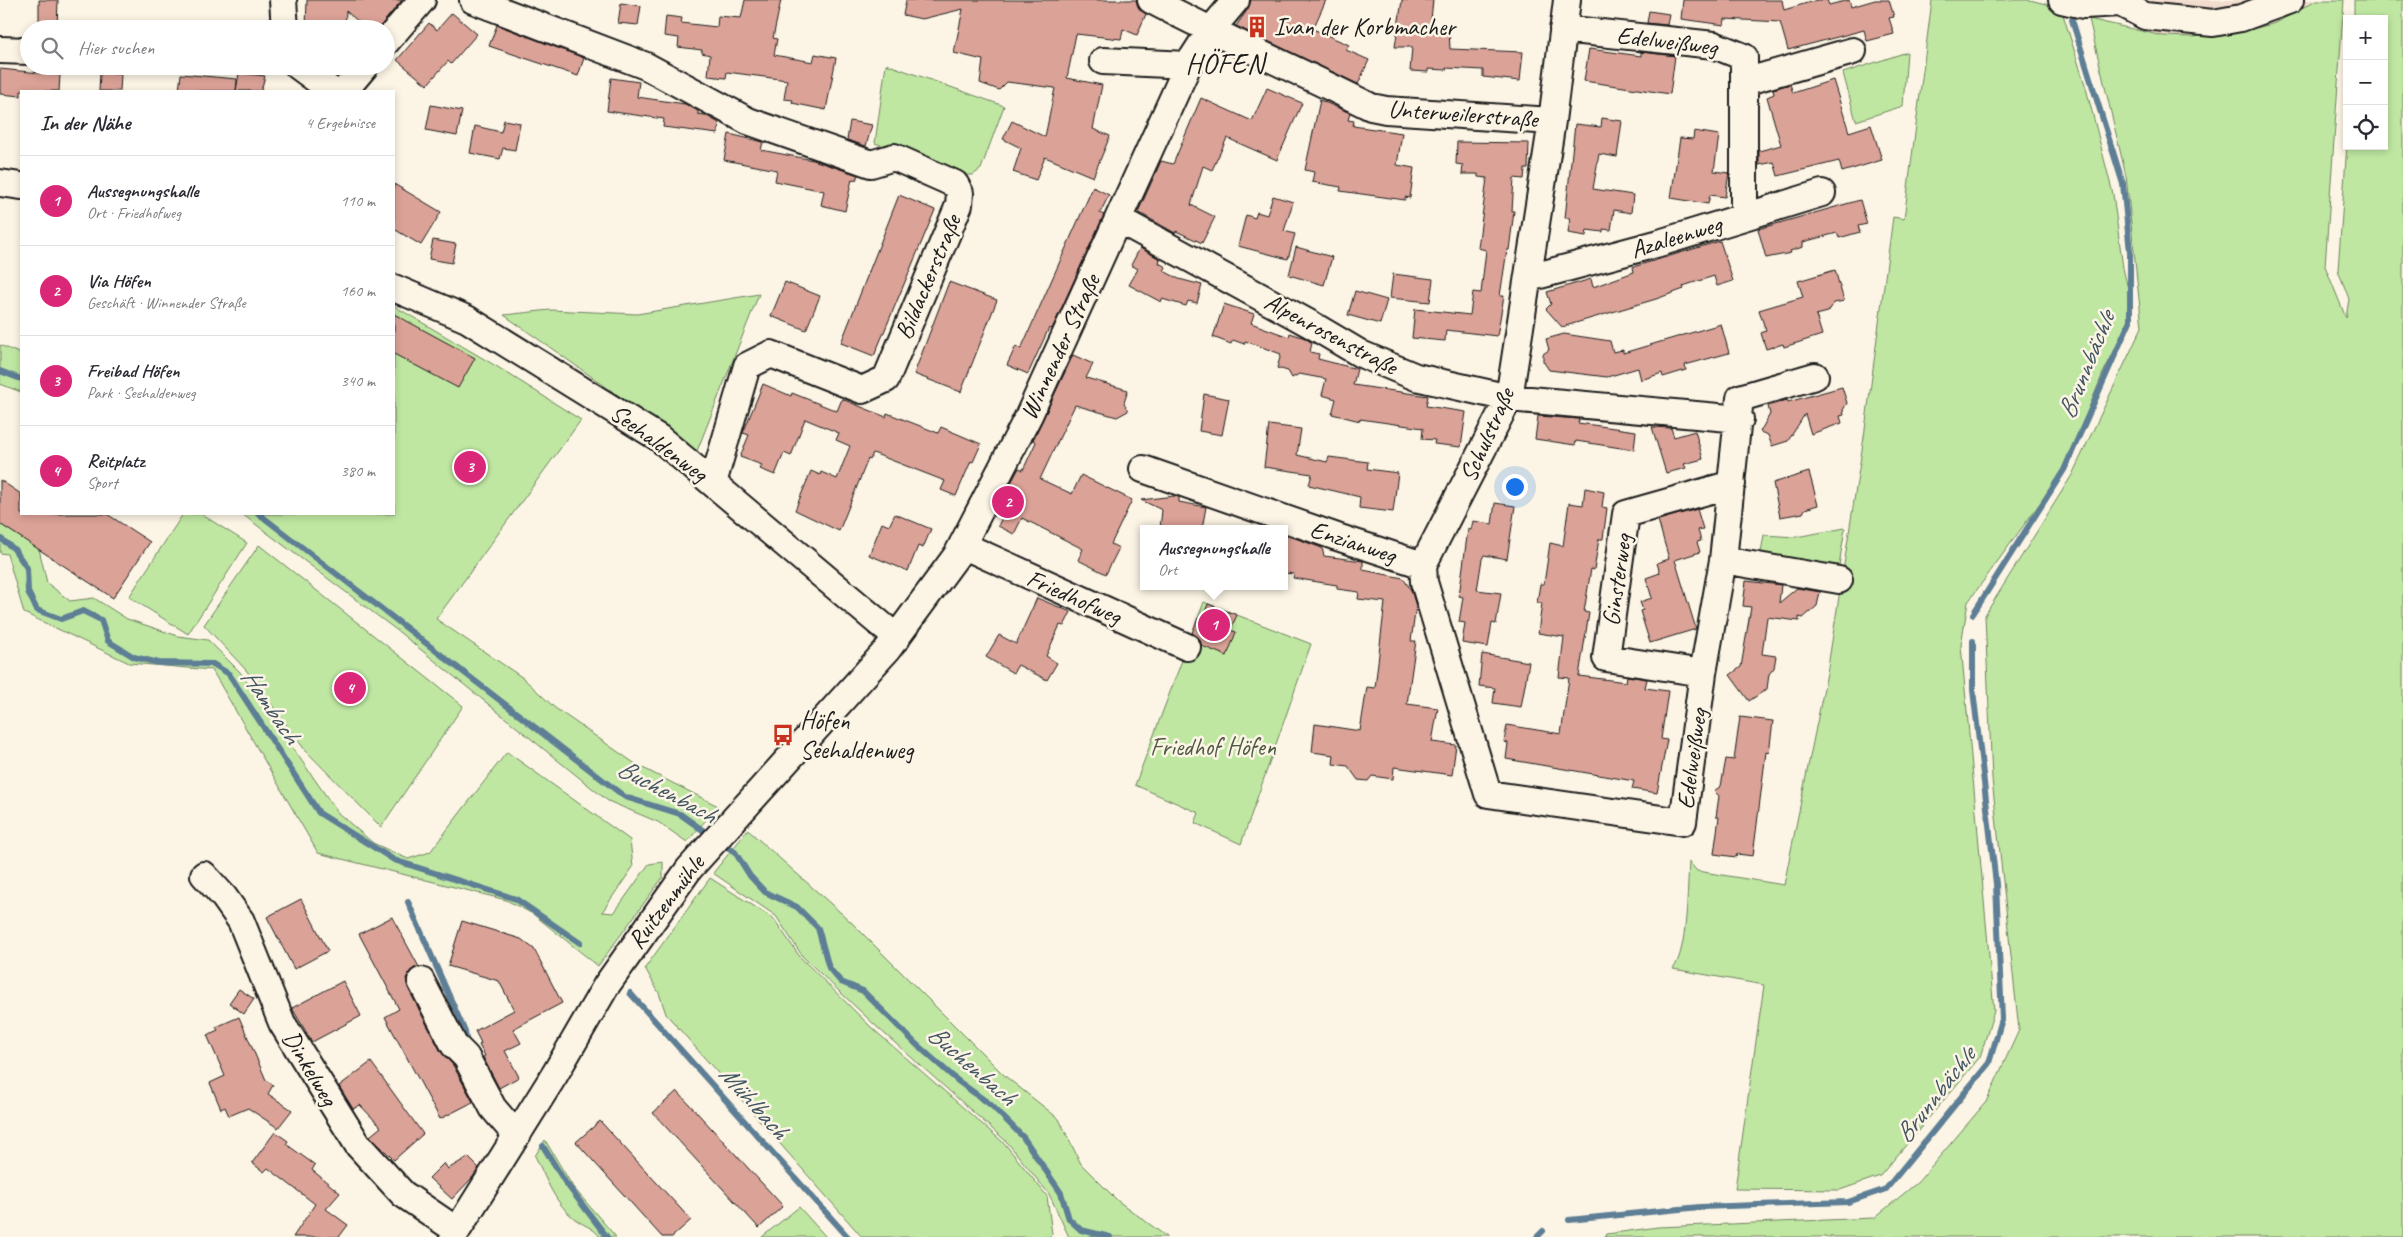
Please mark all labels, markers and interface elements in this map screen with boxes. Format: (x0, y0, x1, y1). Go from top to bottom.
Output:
place label: Ivan der Korbmacher (1274, 11, 1458, 43)
building icon: Ivan der Korbmacher (1244, 14, 1270, 40)
map controls (2343, 15, 2388, 150)
button: + (2343, 15, 2388, 60)
street label: Edelweißweg (1615, 19, 1721, 63)
search box (20, 20, 395, 75)
icon: search (38, 34, 66, 62)
text: Hier suchen (78, 36, 154, 60)
district label: HÖFEN (1186, 46, 1268, 81)
button: − (2343, 60, 2388, 105)
street label: Unterweilerstraße (1387, 93, 1541, 135)
button: locate (2343, 105, 2388, 150)
text: In der Nähe (40, 110, 130, 136)
text: 4 Ergebnisse (306, 113, 375, 133)
text: Aussegnungshalle (87, 179, 199, 203)
text: 1 (52, 191, 60, 211)
text: 110 m (341, 191, 375, 211)
text: Ort · Friedhofweg (87, 203, 181, 223)
street label: Azaleenweg (1627, 207, 1727, 266)
street label: Bildackerstraße (887, 208, 969, 344)
street label: Winnender Straße (1012, 268, 1108, 425)
text: Via Höfen (87, 269, 151, 293)
text: 2 (52, 281, 60, 301)
text: 160 m (341, 281, 375, 301)
street label: Alpenrosenstraße (1259, 286, 1405, 383)
text: Geschäft · Winnender Straße (87, 293, 246, 313)
water label: Brunnbächle (2050, 302, 2124, 423)
text: Freibad Höfen (87, 359, 180, 383)
text: 3 (52, 371, 60, 391)
text: 340 m (341, 371, 375, 391)
street label: Schulstraße (1452, 381, 1523, 487)
text: Park · Seehaldenweg (87, 383, 196, 403)
street label: Seehaldenweg (604, 397, 716, 490)
pin: 3 (454, 448, 486, 486)
text: Reitplatz (87, 449, 144, 473)
text: 4 (52, 461, 60, 481)
text: 380 m (341, 461, 375, 481)
text: Sport (87, 473, 118, 493)
your location (1502, 474, 1528, 500)
pin: 2 (992, 483, 1024, 521)
street label: Enzianweg (1306, 513, 1402, 572)
popup (1140, 525, 1288, 590)
street label: Ginsterweg (1595, 530, 1640, 628)
text: Aussegnungshalle (1158, 536, 1270, 560)
text: Ort (1158, 560, 1177, 580)
street label: Friedhofweg (1022, 562, 1128, 633)
pin: 1 (1198, 606, 1230, 644)
water label: Hambach (234, 662, 309, 752)
pin: 4 (334, 669, 366, 707)
place label: Höfen Seehaldenweg (800, 705, 915, 766)
street label: Edelweißweg (1669, 705, 1715, 811)
bus stop icon: Höfen Seehaldenweg (770, 722, 796, 748)
park label: Friedhof Höfen (1150, 731, 1277, 763)
water label: Buchenbach (612, 751, 724, 832)
street label: Ruitzenmühle (620, 847, 713, 955)
water label: Buchenbach (921, 1017, 1025, 1114)
street label: Dinkelweg (275, 1025, 346, 1113)
water label: Brunnbächle (1887, 1037, 1985, 1149)
water label: Mühlbach (712, 1058, 797, 1148)

